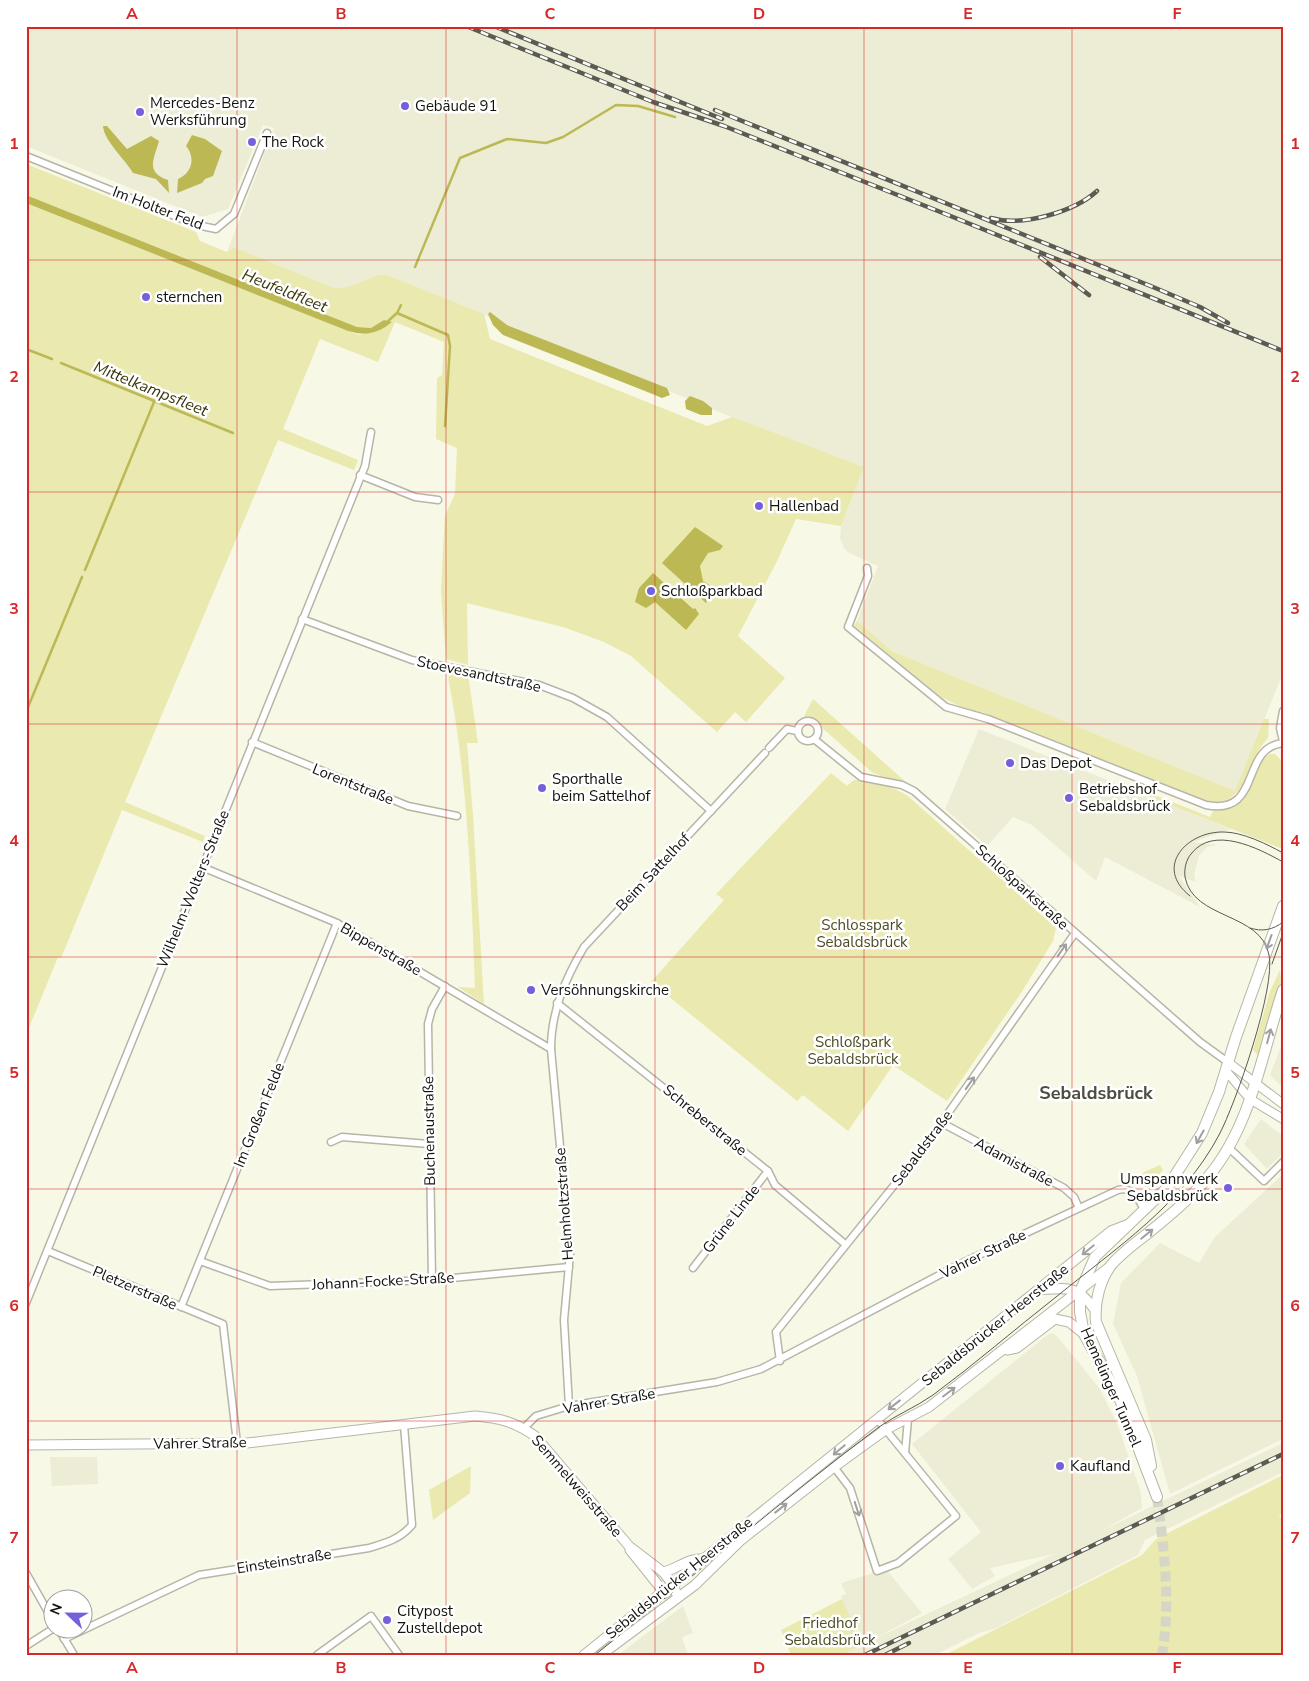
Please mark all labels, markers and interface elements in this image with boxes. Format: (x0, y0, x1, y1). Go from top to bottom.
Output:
text: A (126, 3, 138, 25)
text: B (335, 3, 347, 25)
text: C (545, 3, 556, 25)
text: D (753, 3, 765, 25)
text: E (963, 3, 973, 25)
text: F (1173, 3, 1182, 25)
place label: Mercedes-Benz Werksführung (150, 93, 255, 130)
place label: Gebäude 91 (415, 96, 498, 116)
marker: Gebäude 91 (399, 100, 411, 112)
marker: Mercedes-Benz Werksführung (134, 106, 146, 118)
place label: The Rock (262, 132, 325, 152)
text: 1 (9, 133, 19, 155)
text: 1 (1290, 133, 1300, 155)
marker: The Rock (246, 136, 258, 148)
street label: Im Holter Feld (110, 181, 206, 235)
water label: Heufeldfleet (239, 264, 331, 318)
place label: sternchen (156, 287, 222, 307)
marker: sternchen (140, 291, 152, 303)
water label: Mittelkampsfleet (90, 356, 211, 422)
text: 2 (9, 366, 19, 388)
text: 2 (1290, 366, 1300, 388)
place label: Hallenbad (769, 496, 839, 516)
marker: Hallenbad (753, 500, 765, 512)
place label: Schloßparkbad (661, 581, 763, 601)
marker: Schloßparkbad (645, 585, 657, 597)
text: 3 (9, 598, 19, 620)
text: 3 (1290, 598, 1300, 620)
street label: Stoevesandtstraße (415, 651, 543, 697)
place label: Das Depot (1020, 753, 1092, 773)
marker: Das Depot (1004, 757, 1016, 769)
street label: Lorentstraße (309, 759, 397, 809)
place label: Sporthalle beim Sattelhof (552, 769, 652, 806)
place label: Betriebshof Sebaldsbrück (1079, 779, 1171, 816)
marker: Sporthalle beim Sattelhof (536, 782, 548, 794)
marker: Betriebshof Sebaldsbrück (1063, 792, 1075, 804)
street label: Wilhelm-Wolters-Straße (152, 807, 234, 971)
street label: Beim Sattelhof (612, 828, 695, 915)
text: 4 (9, 830, 19, 852)
text: 4 (1290, 830, 1300, 852)
street label: Schloßparkstraße (971, 840, 1073, 934)
park label: Schlosspark Sebaldsbrück (816, 915, 908, 952)
street label: Bippenstraße (337, 918, 425, 980)
one-way arrow (1264, 934, 1273, 949)
one-way arrow (1057, 943, 1067, 957)
place label: Versöhnungskirche (540, 980, 669, 1000)
marker: Versöhnungskirche (525, 984, 537, 996)
one-way arrow (1265, 1029, 1275, 1045)
park label: Schloßpark Sebaldsbrück (807, 1032, 899, 1069)
street label: Im Großen Felde (229, 1059, 289, 1170)
text: 5 (9, 1062, 19, 1084)
text: 5 (1290, 1062, 1300, 1084)
street label: Buchenaustraße (418, 1076, 440, 1186)
one-way arrow (965, 1077, 975, 1091)
street label: Schreberstraße (659, 1080, 751, 1160)
district label: Sebaldsbrück (1039, 1081, 1153, 1105)
street label: Sebaldstraße (887, 1106, 957, 1190)
one-way arrow (1195, 1129, 1205, 1144)
street label: Adamistraße (971, 1133, 1057, 1191)
street label: Helmholtzstraße (550, 1147, 578, 1261)
place label: Umspannwerk Sebaldsbrück (1120, 1169, 1218, 1206)
street label: Grüne Linde (698, 1181, 764, 1257)
marker: Umspannwerk Sebaldsbrück (1222, 1182, 1234, 1194)
street label: Vahrer Straße (936, 1225, 1029, 1284)
one-way arrow (1140, 1228, 1153, 1239)
one-way arrow (1082, 1244, 1095, 1255)
street label: Sebaldsbrücker Heerstraße (917, 1259, 1073, 1391)
street label: Pletzerstraße (90, 1261, 180, 1315)
street label: Johann-Focke-Straße (310, 1267, 455, 1295)
text: 6 (9, 1295, 19, 1317)
text: 6 (1290, 1295, 1300, 1317)
street label: Hemelinger Tunnel (1076, 1324, 1146, 1450)
street label: Vahrer Straße (560, 1383, 657, 1419)
one-way arrow (942, 1387, 955, 1398)
one-way arrow (888, 1400, 901, 1411)
street label: Semmelweisstraße (527, 1431, 627, 1541)
street label: Vahrer Straße (152, 1432, 247, 1454)
one-way arrow (833, 1444, 846, 1455)
place label: Kaufland (1070, 1456, 1130, 1476)
marker: Kaufland (1054, 1460, 1066, 1472)
one-way arrow (853, 1501, 862, 1516)
one-way arrow (774, 1503, 787, 1514)
street label: Sebaldsbrücker Heerstraße (601, 1512, 757, 1644)
text: 7 (9, 1527, 19, 1549)
text: 7 (1290, 1527, 1300, 1549)
street label: Einsteinstraße (235, 1544, 333, 1578)
north arrow (42, 1588, 92, 1638)
text: N (46, 1601, 67, 1618)
place label: Citypost Zustelldepot (397, 1601, 483, 1638)
park label: Friedhof Sebaldsbrück (784, 1613, 876, 1650)
marker: Citypost Zustelldepot (381, 1614, 393, 1626)
text: A (126, 1657, 138, 1679)
text: B (335, 1657, 347, 1679)
text: C (545, 1657, 556, 1679)
text: D (753, 1657, 765, 1679)
text: E (963, 1657, 973, 1679)
text: F (1173, 1657, 1182, 1679)

